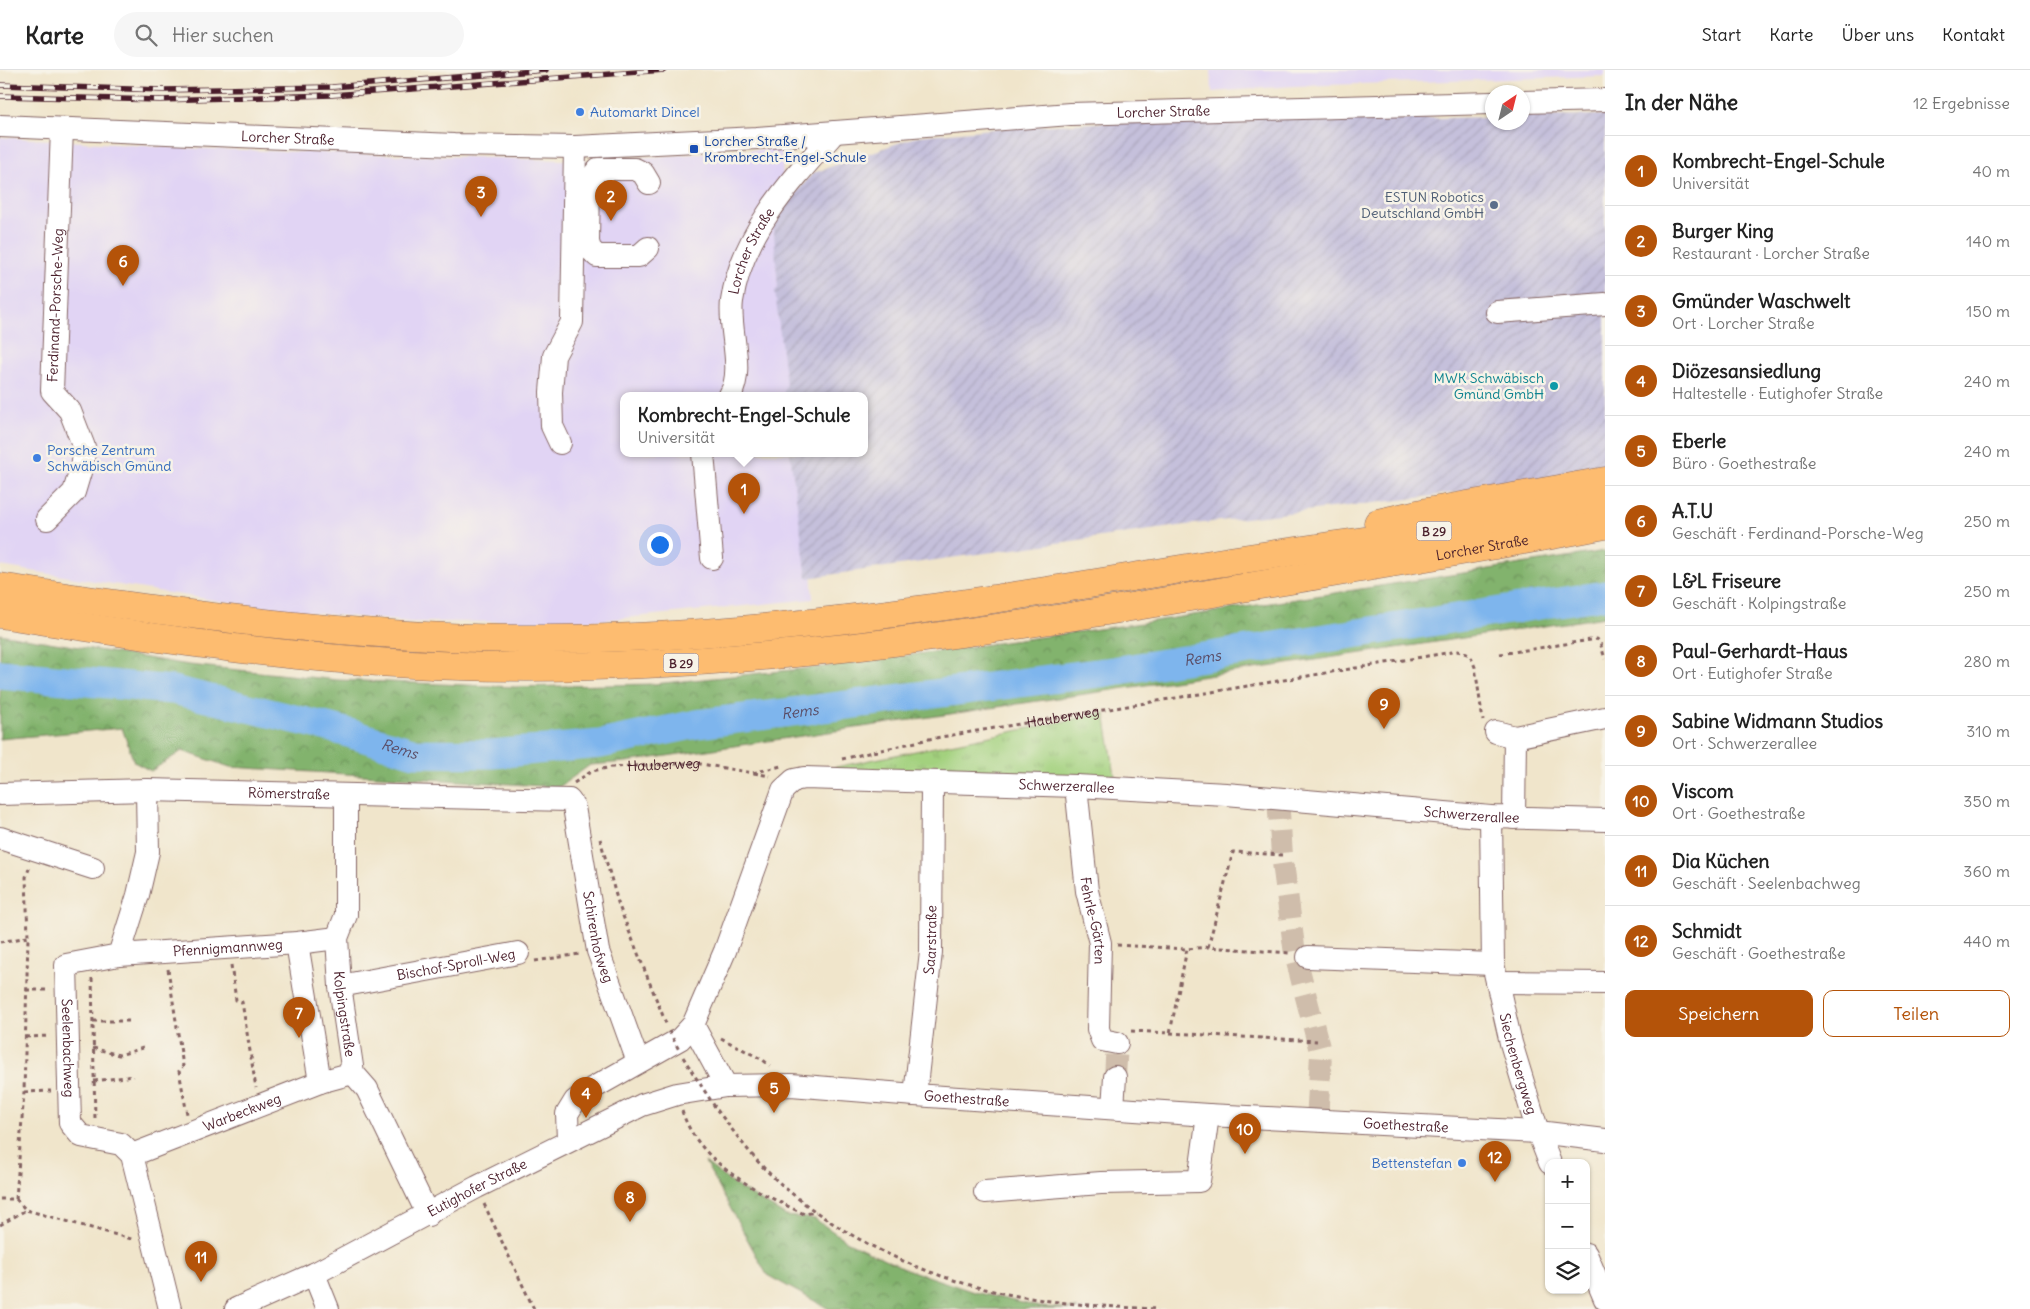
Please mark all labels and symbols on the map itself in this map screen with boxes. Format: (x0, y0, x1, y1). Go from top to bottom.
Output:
north arrow (1485, 85, 1530, 130)
street label: Lorcher Straße (1116, 101, 1211, 122)
place label: Automarkt Dincel (590, 103, 700, 121)
marker: Automarkt Dincel (574, 106, 586, 118)
street label: Lorcher Straße (241, 127, 335, 149)
place label: Lorcher Straße / Krombrecht-Engel-Schule (704, 132, 867, 166)
marker: Lorcher Straße / Krombrecht-Engel-Schule (688, 143, 700, 155)
pin: 3 (465, 176, 497, 217)
pin: 2 (595, 180, 627, 221)
place label: ESTUN Robotics Deutschland GmbH (1361, 188, 1484, 222)
marker: ESTUN Robotics Deutschland GmbH (1488, 199, 1500, 211)
street label: Lorcher Straße (724, 204, 778, 296)
street label: Ferdinand-Porsche-Weg (43, 228, 67, 382)
pin: 6 (107, 245, 139, 286)
place label: MWK Schwäbisch Gmünd GmbH (1434, 369, 1544, 403)
marker: MWK Schwäbisch Gmünd GmbH (1548, 380, 1560, 392)
place label: Porsche Zentrum Schwäbisch Gmünd (47, 441, 172, 475)
marker: Porsche Zentrum Schwäbisch Gmünd (31, 452, 43, 464)
pin: 1 (728, 473, 760, 514)
road number: B 29 (1416, 522, 1452, 541)
street label: Lorcher Straße (1434, 531, 1530, 564)
your location (647, 532, 673, 558)
water label: Rems (1182, 645, 1223, 669)
road number: B 29 (664, 654, 698, 672)
pin: 9 (1368, 688, 1400, 729)
water label: Rems (780, 699, 821, 723)
street label: Hauberweg (1025, 702, 1101, 732)
water label: Rems (379, 734, 422, 763)
street label: Hauberweg (627, 754, 702, 775)
street label: Schwerzerallee (1018, 775, 1115, 797)
street label: Römerstraße (248, 783, 330, 803)
street label: Schwerzerallee (1423, 802, 1520, 827)
street label: Fehrle-Gärten (1077, 876, 1109, 965)
street label: Schirenhofweg (579, 890, 618, 985)
street label: Saarstraße (920, 905, 940, 975)
street label: Pfennigmannweg (172, 935, 283, 960)
street label: Bischof-Sproll-Weg (395, 945, 517, 984)
street label: Kolpingstraße (330, 970, 359, 1058)
pin: 7 (283, 997, 315, 1038)
street label: Seelenbachweg (58, 998, 78, 1098)
street label: Siechenbergweg (1496, 1012, 1541, 1117)
pin: 5 (758, 1072, 790, 1113)
pin: 4 (570, 1077, 602, 1118)
street label: Goethestraße (923, 1087, 1010, 1110)
street label: Warbeckweg (201, 1089, 283, 1136)
pin: 10 (1229, 1113, 1261, 1154)
street label: Goethestraße (1363, 1114, 1449, 1136)
pin: 12 (1479, 1141, 1511, 1182)
place label: Bettenstefan (1371, 1154, 1452, 1172)
street label: Eutighofer Straße (424, 1155, 530, 1221)
marker: Bettenstefan (1456, 1157, 1468, 1169)
pin: 8 (614, 1181, 646, 1222)
pin: 11 (185, 1241, 217, 1282)

